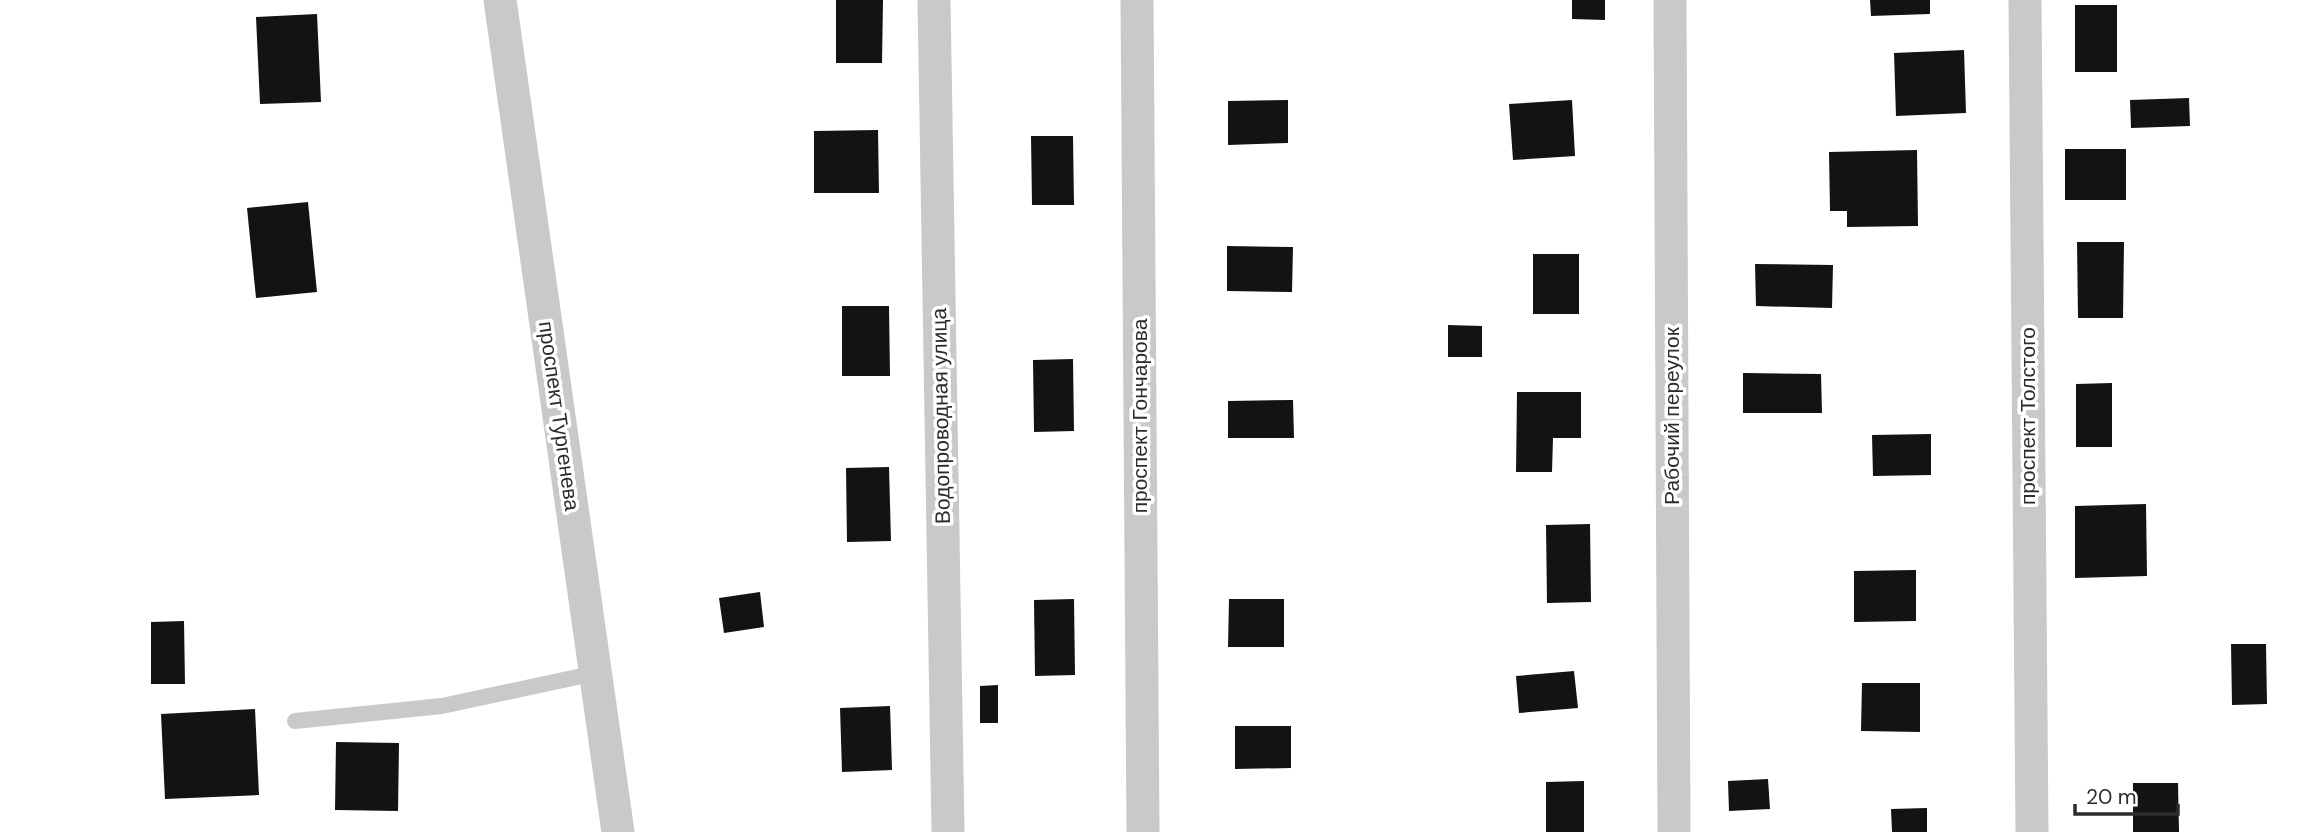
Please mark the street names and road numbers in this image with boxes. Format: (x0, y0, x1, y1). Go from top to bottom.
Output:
street label: Водопроводная улица (925, 307, 957, 524)
street label: проспект Гончарова (1126, 318, 1154, 513)
street label: проспект Тургенева (532, 319, 586, 513)
street label: Рабочий переулок (1658, 326, 1686, 505)
street label: проспект Толстого (2014, 327, 2042, 505)

